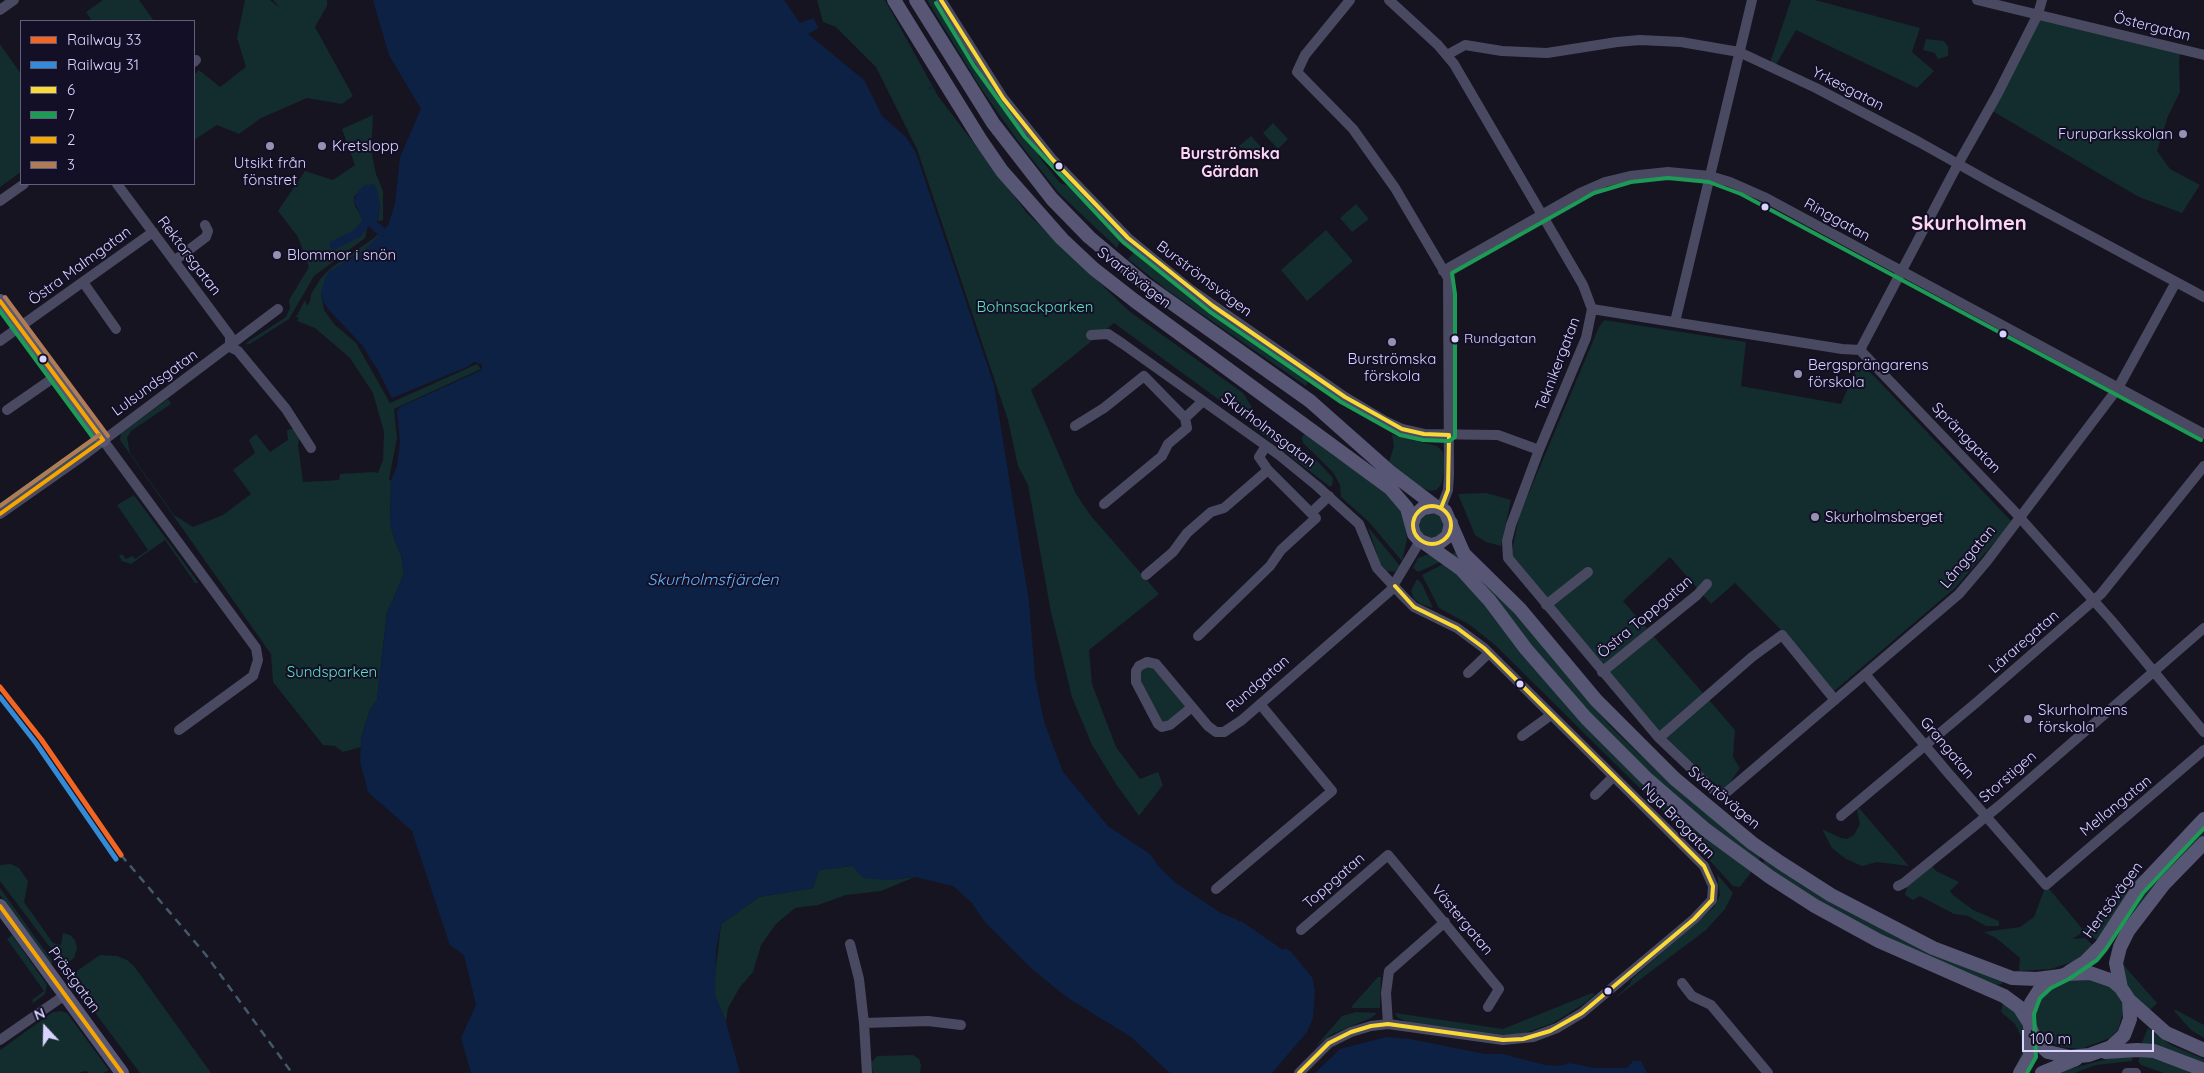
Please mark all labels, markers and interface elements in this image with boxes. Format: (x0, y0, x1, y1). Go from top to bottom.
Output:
street label: Östergatan (2112, 9, 2192, 45)
legend (20, 20, 195, 185)
text: Railway 33 (67, 30, 141, 49)
text: Railway 31 (67, 55, 139, 74)
street label: Yrkesgatan (1809, 63, 1887, 115)
text: 6 (67, 80, 75, 99)
text: 7 (67, 105, 75, 124)
place label: Furuparksskolan (2058, 125, 2173, 143)
marker: Furuparksskolan (2177, 128, 2189, 140)
text: 2 (67, 130, 75, 149)
place label: Kretslopp (332, 137, 399, 155)
marker: Utsikt från fönstret (264, 140, 276, 152)
marker: Kretslopp (316, 140, 328, 152)
district label: Burströmska Gärdan (1180, 144, 1280, 182)
place label: Utsikt från fönstret (234, 154, 306, 189)
text: 3 (67, 155, 75, 174)
unlabelled marker (1054, 161, 1064, 171)
street label: Ringgatan (1801, 195, 1873, 245)
unlabelled marker (1760, 202, 1770, 212)
district label: Skurholmen (1911, 212, 2027, 236)
street label: Rektorsgatan (153, 213, 225, 299)
street label: Östra Malmgatan (25, 223, 135, 309)
street label: Burströmsvägen (1153, 237, 1255, 321)
street label: Svartövägen (1094, 244, 1174, 312)
place label: Blommor i snön (287, 246, 396, 264)
marker: Blommor i snön (271, 249, 283, 261)
park label: Bohnsackparken (977, 298, 1093, 316)
street label: Teknikergatan (1532, 315, 1584, 413)
unlabelled marker (1998, 329, 2008, 339)
place label: Rundgatan (1464, 331, 1536, 347)
marker: Rundgatan (1450, 334, 1460, 344)
marker: Burströmska förskola (1386, 336, 1398, 348)
street label: Lulsundsgatan (109, 346, 201, 420)
place label: Burströmska förskola (1348, 350, 1436, 385)
unlabelled marker (38, 354, 48, 364)
place label: Bergsprängarens förskola (1808, 356, 1928, 391)
marker: Bergsprängarens förskola (1792, 368, 1804, 380)
street label: Skurholmsgatan (1217, 389, 1319, 471)
street label: Spränggatan (1928, 399, 2004, 477)
place label: Skurholmsberget (1825, 508, 1943, 526)
marker: Skurholmsberget (1809, 511, 1821, 523)
street label: Långgatan (1937, 522, 1999, 592)
water label: Skurholmsfjärden (648, 570, 778, 590)
street label: Östra Toppgatan (1594, 572, 1696, 662)
street label: Läraregatan (1985, 607, 2063, 677)
street label: Rundgatan (1223, 652, 1293, 716)
park label: Sundsparken (287, 663, 377, 681)
unlabelled marker (1515, 679, 1525, 689)
place label: Skurholmens förskola (2038, 701, 2128, 736)
street label: Grangatan (1916, 713, 1978, 783)
marker: Skurholmens förskola (2022, 713, 2034, 725)
street label: Storstigen (1976, 747, 2040, 807)
street label: Svartövägen (1684, 763, 1764, 833)
street label: Mellangatan (2077, 772, 2155, 840)
street label: Nya Brogatan (1637, 779, 1719, 863)
street label: Toppgatan (1300, 849, 1368, 913)
street label: Hertsövägen (2079, 858, 2147, 942)
street label: Västergatan (1427, 881, 1497, 959)
street label: Prästgatan (44, 944, 104, 1016)
unlabelled marker (1603, 986, 1613, 996)
north arrow (20, 1003, 70, 1053)
text: N (32, 1004, 48, 1024)
scale bar (2024, 1020, 2156, 1052)
text: 100 m (2030, 1029, 2071, 1048)

